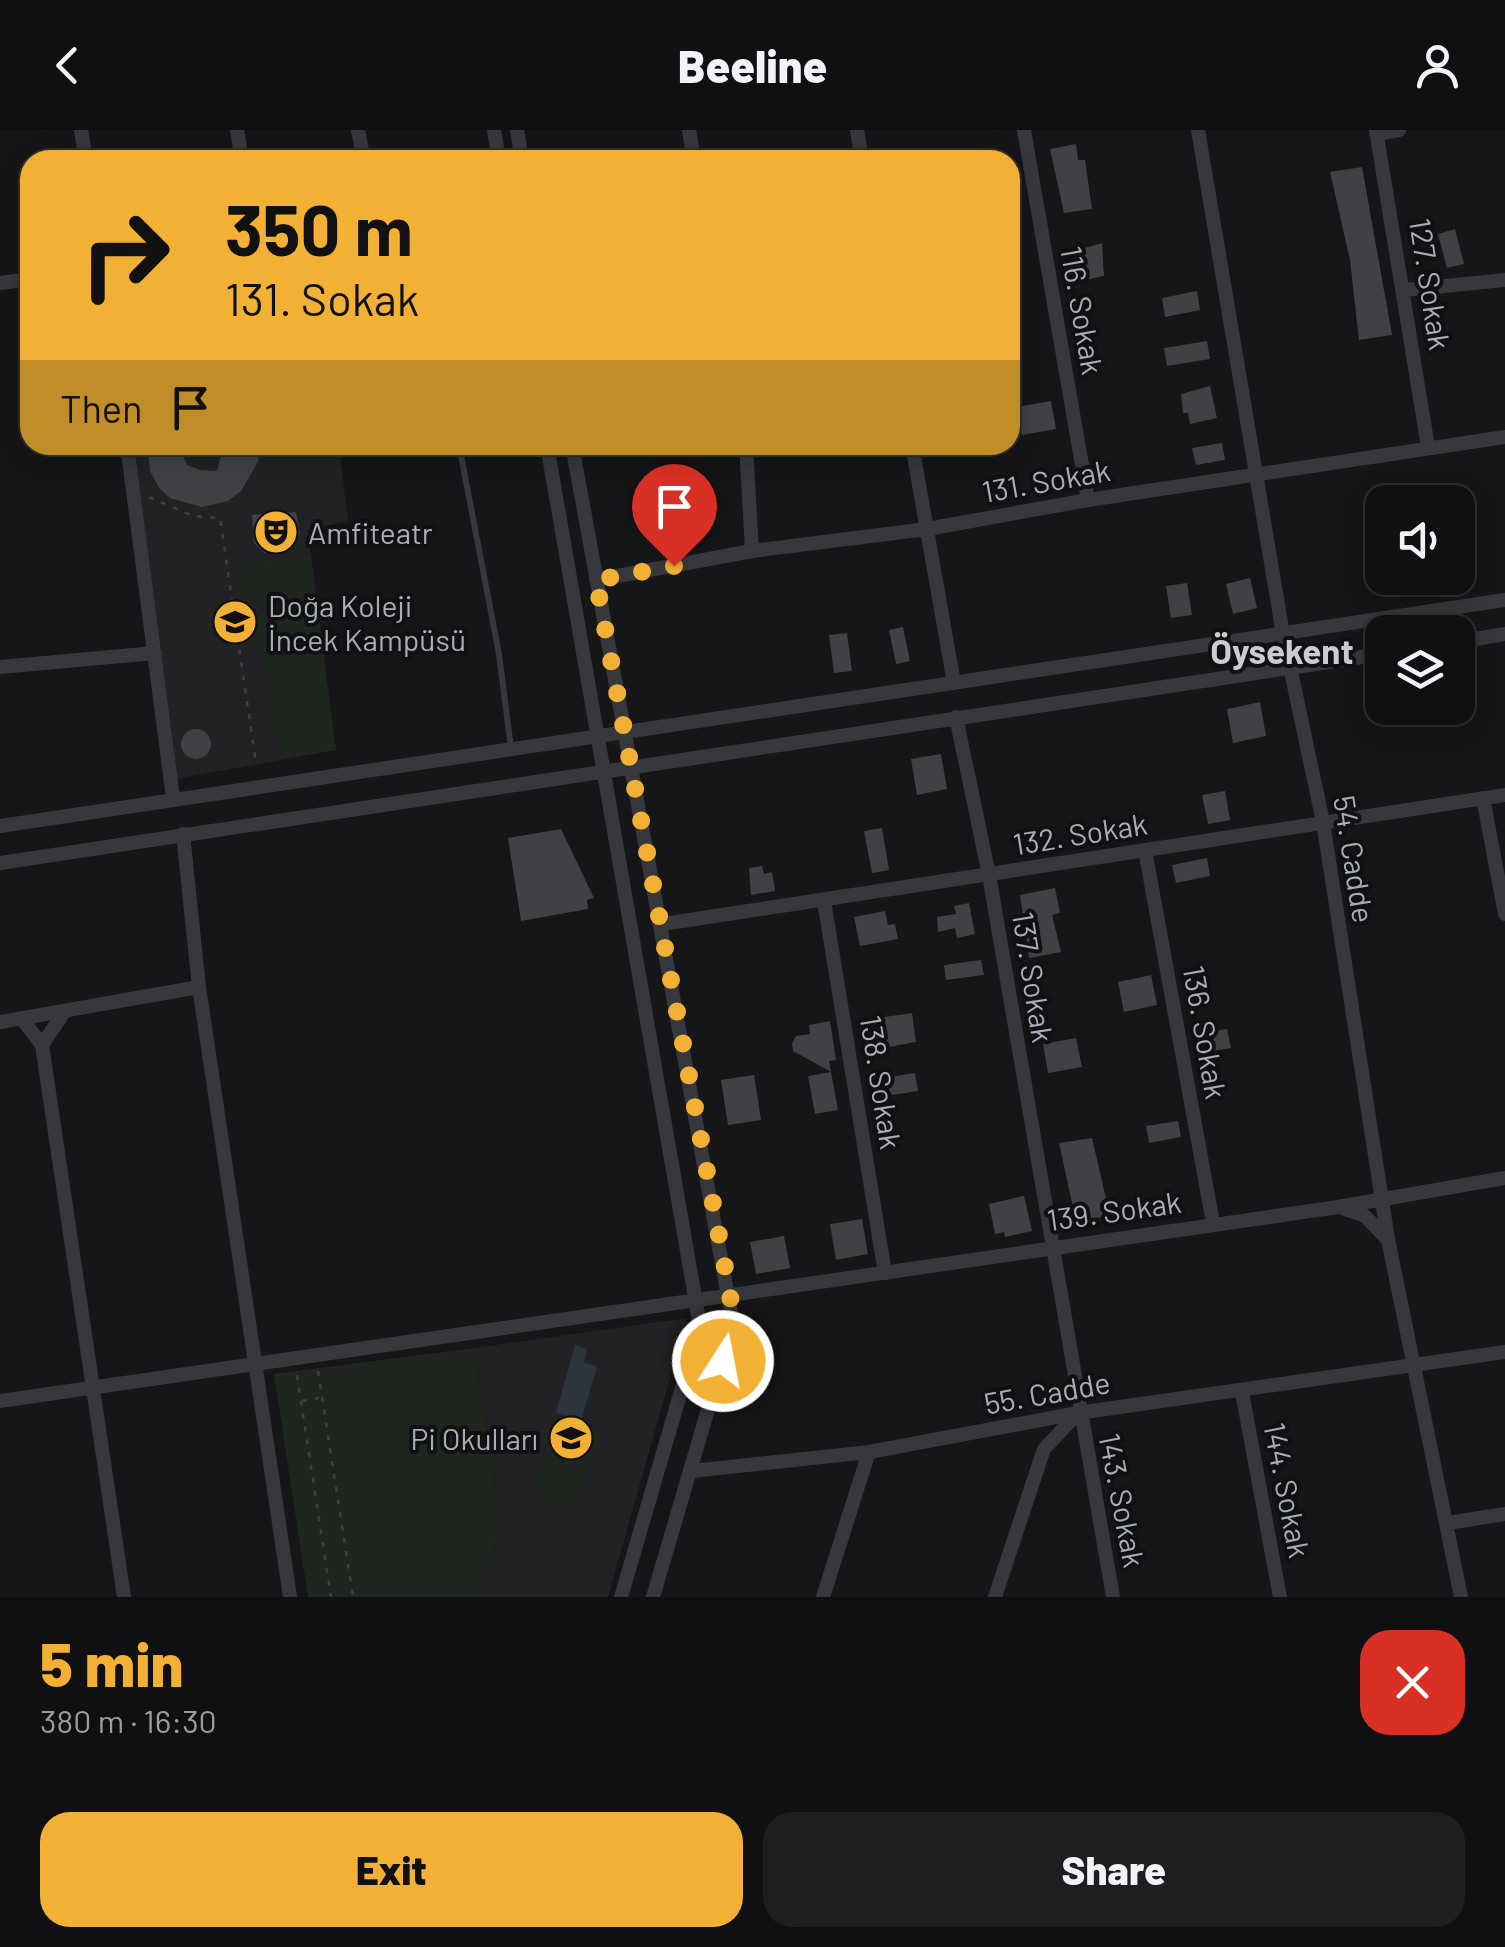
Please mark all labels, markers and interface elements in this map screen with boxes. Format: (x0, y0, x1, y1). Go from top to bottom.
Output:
icon: back (40, 38, 95, 93)
text: Beeline (678, 38, 827, 92)
icon: person (1410, 38, 1465, 93)
text: 350 m (225, 186, 413, 270)
icon: right (60, 190, 190, 320)
street label: 127. Sokak (1403, 216, 1459, 352)
street label: 116. Sokak (1054, 243, 1112, 377)
text: 131. Sokak (225, 271, 419, 325)
icon: arrive (163, 380, 218, 435)
text: Then (60, 385, 143, 431)
street label: 131. Sokak (979, 451, 1113, 509)
pin (632, 464, 717, 567)
icon: arrive (647, 479, 702, 534)
map controls (1365, 485, 1475, 725)
button: sound (1365, 485, 1475, 595)
theatre icon: Amfiteatr (253, 509, 299, 555)
place label: Amfiteatr (308, 514, 433, 550)
place label: Doğa Koleji İncek Kampüsü (268, 587, 466, 657)
school or university icon: Doğa Koleji İncek Kampüsü (212, 599, 258, 645)
button: layers (1365, 615, 1475, 725)
district label: Öysekent (1210, 629, 1354, 671)
street label: 54. Cadde (1327, 793, 1383, 925)
street label: 132. Sokak (1010, 805, 1150, 861)
street label: 137. Sokak (1006, 909, 1062, 1045)
street label: 136. Sokak (1177, 963, 1235, 1101)
street label: 138. Sokak (854, 1013, 910, 1151)
street label: 139. Sokak (1045, 1183, 1183, 1237)
position arrow (671, 1309, 775, 1413)
street label: 55. Cadde (981, 1363, 1113, 1421)
school or university icon: Pi Okulları (548, 1415, 594, 1461)
street label: 144. Sokak (1257, 1419, 1319, 1561)
place label: Pi Okulları (410, 1420, 538, 1456)
street label: 143. Sokak (1092, 1430, 1154, 1570)
text: 5 min (40, 1627, 183, 1699)
button: close (1360, 1630, 1465, 1735)
text: 380 m · 16:30 (40, 1701, 217, 1739)
button: Exit (40, 1812, 743, 1927)
button: Share (763, 1812, 1465, 1927)

